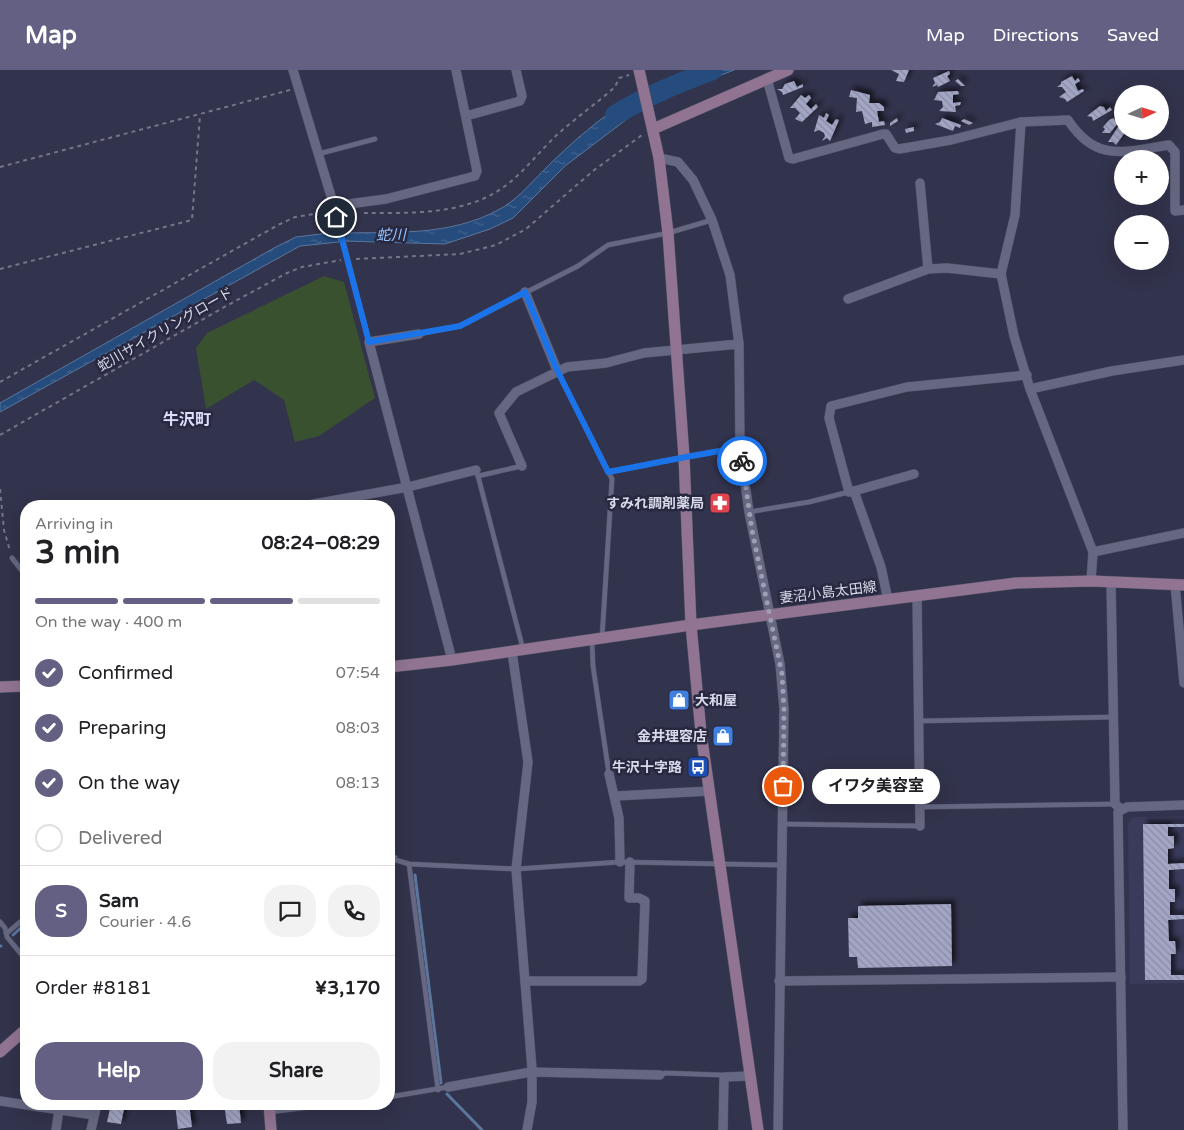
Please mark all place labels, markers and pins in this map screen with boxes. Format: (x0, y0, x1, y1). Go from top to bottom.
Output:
pin (315, 196, 357, 238)
pharmacy icon: すみれ調剤薬局 (708, 491, 732, 515)
place label: すみれ調剤薬局 (606, 495, 704, 512)
shop icon: 大和屋 (667, 688, 691, 712)
place label: 大和屋 (695, 692, 737, 709)
shop icon: 金井理容店 (711, 724, 735, 748)
place label: 金井理容店 (637, 728, 707, 745)
bus stop icon: 牛沢十字路 (686, 755, 710, 779)
place label: 牛沢十字路 (612, 759, 682, 776)
pin (762, 765, 804, 807)
callout: イワ夕美容室 (813, 768, 940, 804)

